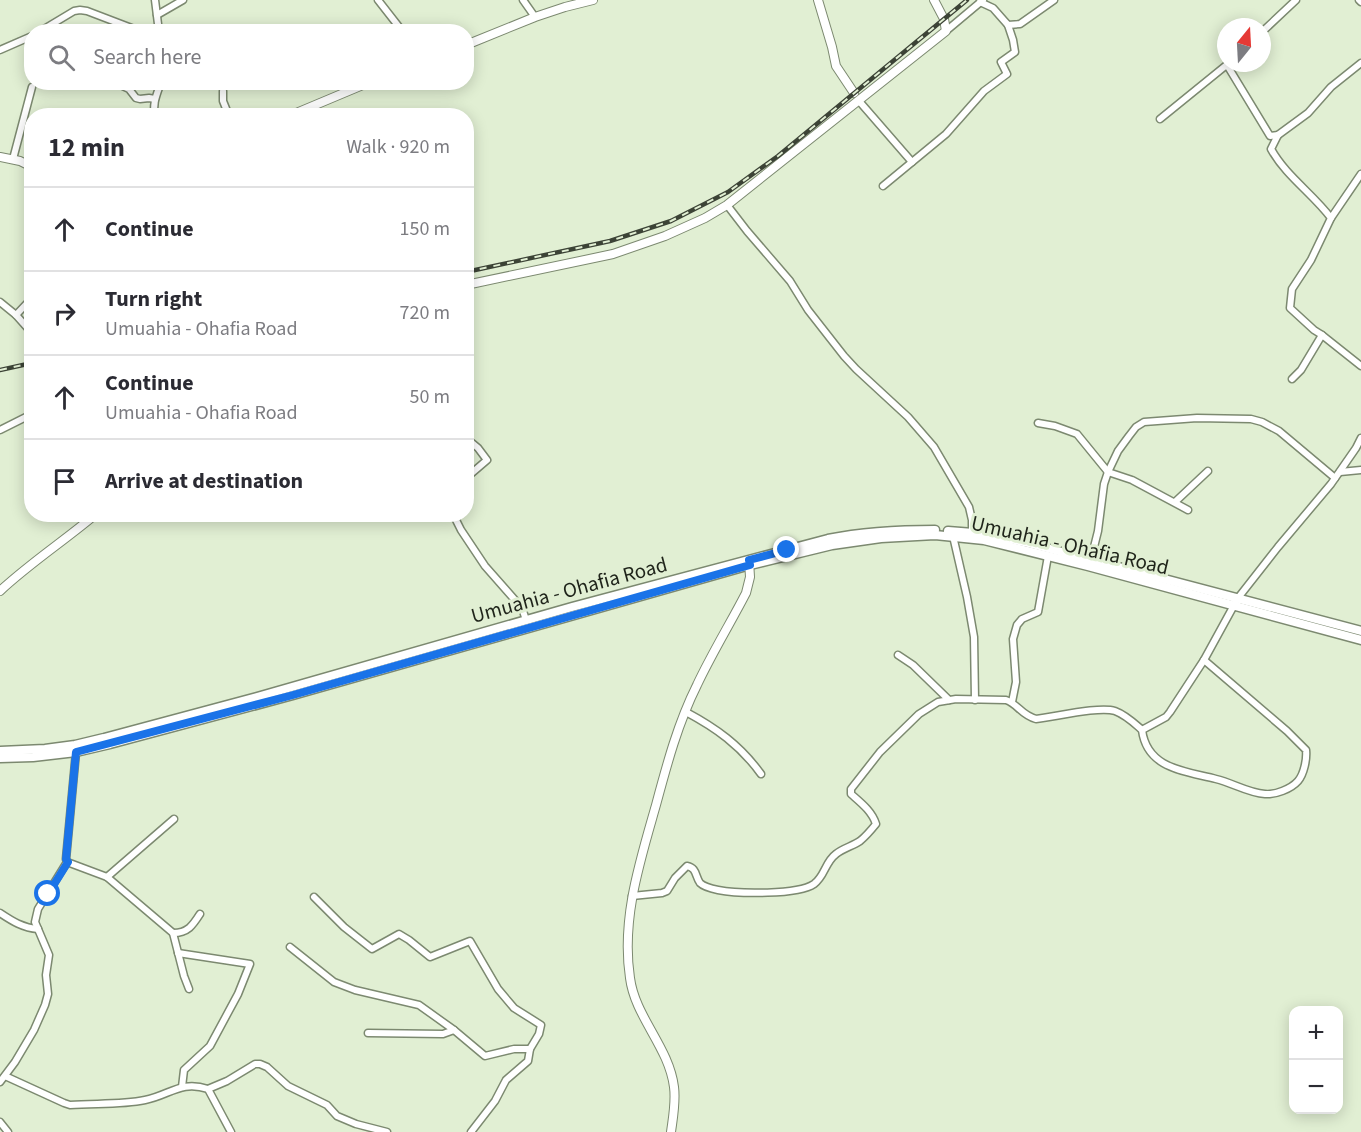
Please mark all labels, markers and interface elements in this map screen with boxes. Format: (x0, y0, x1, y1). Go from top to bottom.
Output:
north arrow (1217, 18, 1271, 72)
search box (24, 24, 474, 90)
icon: search (45, 41, 78, 74)
text: Search here (93, 41, 201, 73)
text: 12 min (48, 129, 125, 166)
text: Walk · 920 m (346, 133, 450, 161)
icon: ahead (48, 213, 81, 246)
text: Continue (105, 213, 194, 245)
text: 150 m (400, 215, 450, 243)
text: Turn right (105, 283, 202, 315)
icon: right (48, 297, 81, 330)
text: 720 m (400, 299, 450, 327)
text: Umuahia - Ohafia Road (105, 315, 298, 343)
text: Continue (105, 367, 194, 399)
icon: ahead (48, 381, 81, 414)
text: 50 m (410, 383, 450, 411)
text: Umuahia - Ohafia Road (105, 399, 298, 427)
icon: arrive (48, 465, 81, 498)
text: Arrive at destination (105, 465, 303, 497)
street label: Umuahia - Ohafia Road (968, 508, 1172, 582)
route end (773, 536, 799, 562)
street label: Umuahia - Ohafia Road (467, 549, 671, 631)
route start (34, 880, 60, 906)
map controls (1289, 1006, 1343, 1114)
button: + (1289, 1006, 1343, 1060)
button: − (1289, 1060, 1343, 1114)

